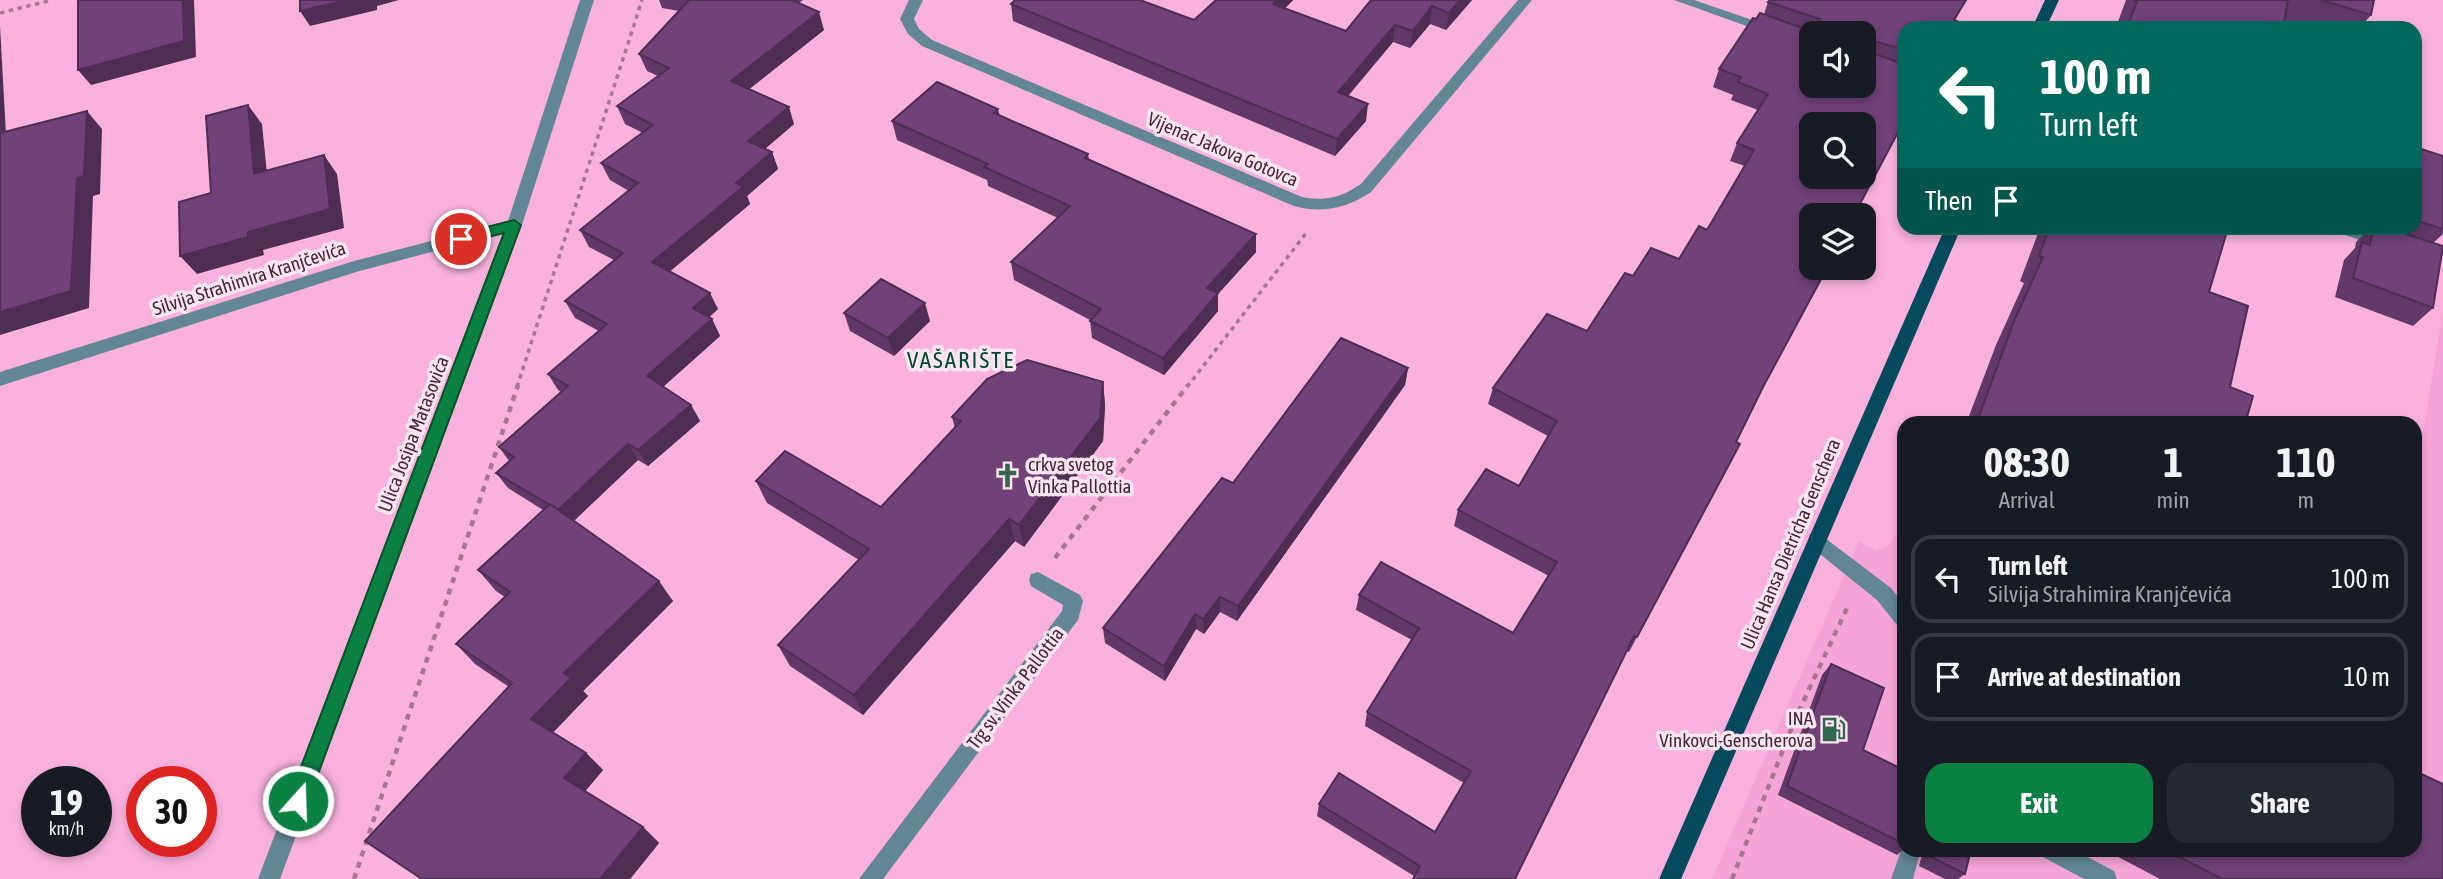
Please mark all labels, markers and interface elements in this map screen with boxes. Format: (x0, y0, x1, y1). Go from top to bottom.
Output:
map controls (1799, 21, 1876, 280)
button: sound (1799, 21, 1876, 98)
text: 100 m (2040, 48, 2151, 104)
icon: left (1925, 49, 2016, 140)
text: Turn left (2040, 106, 2138, 143)
street label: Vijenac Jakova Gotovca (1144, 107, 1302, 191)
button: search (1799, 112, 1876, 189)
icon: arrive (1987, 182, 2025, 220)
text: Then (1925, 186, 1973, 216)
button: layers (1799, 203, 1876, 280)
pin (431, 209, 491, 269)
icon: arrive (442, 220, 480, 258)
street label: Silvija Strahimira Kranjčevića (150, 236, 348, 320)
district label: VAŠARIŠTE (907, 347, 1015, 373)
street label: Ulica Josipa Matasovića (373, 353, 453, 515)
street label: Ulica Hansa Dietricha Genschera (1736, 435, 1844, 653)
text: 08:30 (1984, 438, 2070, 486)
text: 1 (2163, 438, 2183, 486)
text: 110 (2276, 438, 2335, 486)
place label: crkva svetog Vinka Pallottia (1028, 453, 1131, 497)
church icon: crkva svetog Vinka Pallottia (994, 461, 1022, 489)
text: Arrival (1999, 487, 2055, 513)
text: min (2157, 487, 2190, 513)
text: m (2298, 487, 2314, 513)
text: Turn left (1988, 551, 2068, 581)
icon: left (1929, 560, 1967, 598)
text: 100 m (2331, 564, 2390, 594)
text: Silvija Strahimira Kranjčevića (1988, 581, 2232, 607)
street label: Trg sv. Vinka Pallottia (962, 623, 1068, 753)
icon: arrive (1929, 658, 1967, 696)
text: Arrive at destination (1988, 662, 2181, 692)
text: 10 m (2343, 662, 2390, 692)
place label: INA Vinkovci-Genscherova (1659, 707, 1814, 751)
fuel station icon: INA Vinkovci-Genscherova (1819, 715, 1847, 743)
button: Exit (1925, 763, 2153, 843)
button: Share (2167, 763, 2394, 843)
position arrow (261, 764, 335, 838)
speed limit sign: 30 (126, 766, 217, 857)
text: 19 (50, 782, 83, 822)
text: km/h (49, 818, 84, 839)

